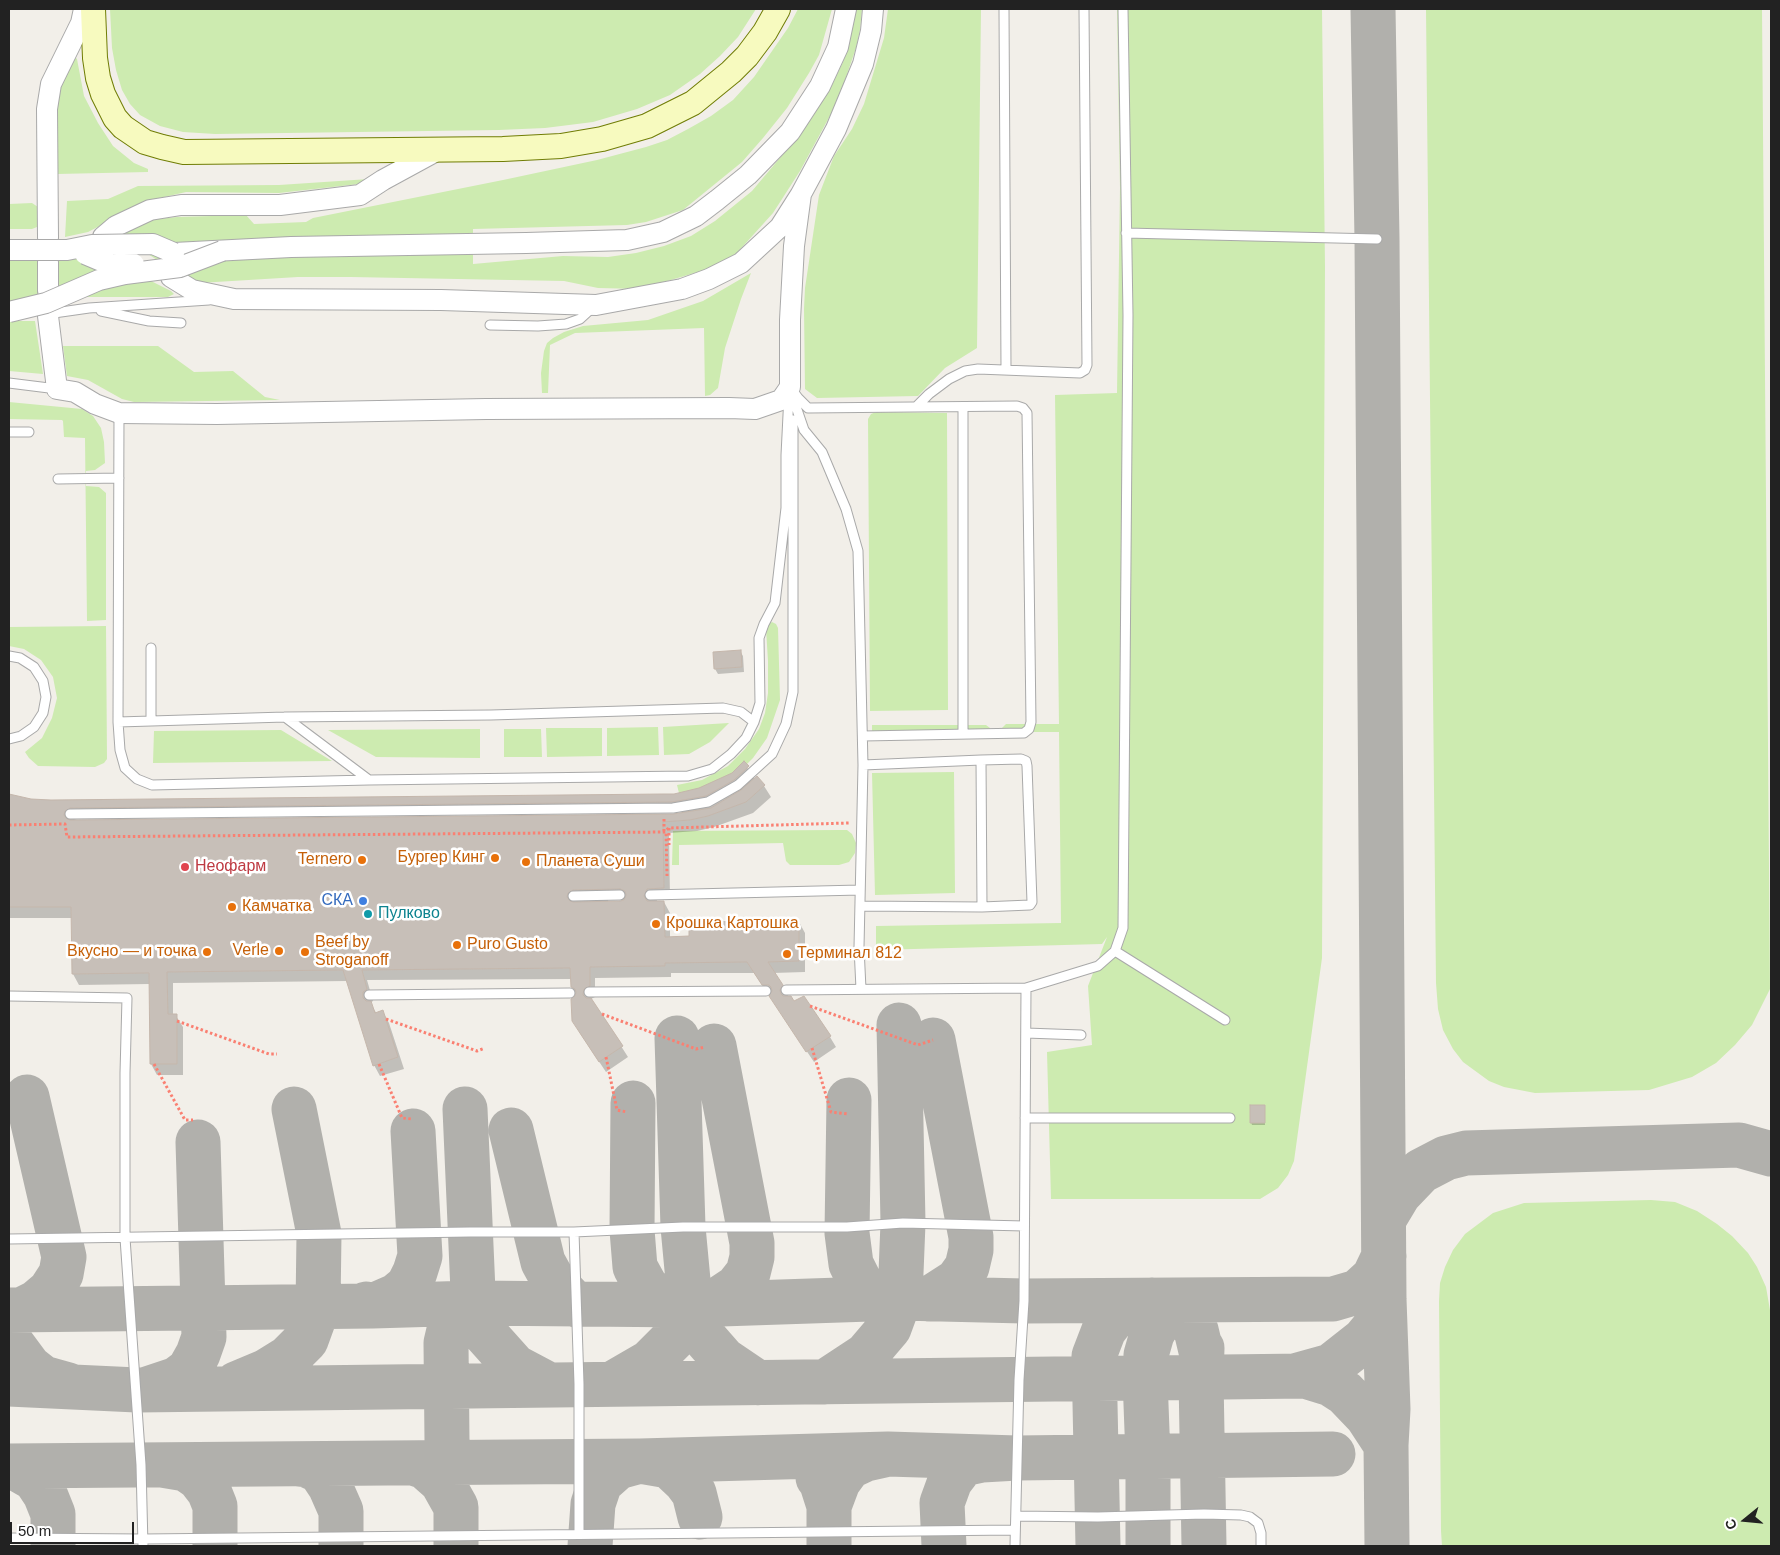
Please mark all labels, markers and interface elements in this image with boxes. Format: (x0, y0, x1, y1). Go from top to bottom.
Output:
place label: Бургер Кинг (397, 848, 485, 868)
place label: Ternero (298, 850, 352, 870)
marker: Бургер Кинг (489, 852, 501, 864)
place label: Планета Суши (536, 852, 645, 872)
marker: Ternero (356, 854, 368, 866)
marker: Планета Суши (520, 856, 532, 868)
place label: Неофарм (195, 857, 266, 877)
marker: Неофарм (179, 861, 191, 873)
place label: СКА (321, 891, 353, 911)
marker: СКА (357, 895, 369, 907)
place label: Камчатка (242, 897, 312, 917)
marker: Камчатка (226, 901, 238, 913)
place label: Пулково (378, 904, 440, 924)
marker: Пулково (362, 908, 374, 920)
place label: Крошка Картошка (666, 914, 799, 934)
marker: Крошка Картошка (650, 918, 662, 930)
place label: Beef by Stroganoff (315, 933, 389, 971)
place label: Puro Gusto (467, 935, 548, 955)
marker: Puro Gusto (451, 939, 463, 951)
place label: Verle (233, 941, 269, 961)
place label: Вкусно — и точка (67, 942, 197, 962)
place label: Терминал 812 (797, 944, 902, 964)
marker: Verle (273, 945, 285, 957)
marker: Вкусно — и точка (201, 946, 213, 958)
marker: Beef by Stroganoff (299, 946, 311, 958)
marker: Терминал 812 (781, 948, 793, 960)
north arrow (1720, 1495, 1770, 1545)
scale bar (12, 1512, 136, 1544)
text: С (1722, 1517, 1740, 1532)
text: 50 m (18, 1522, 51, 1539)

